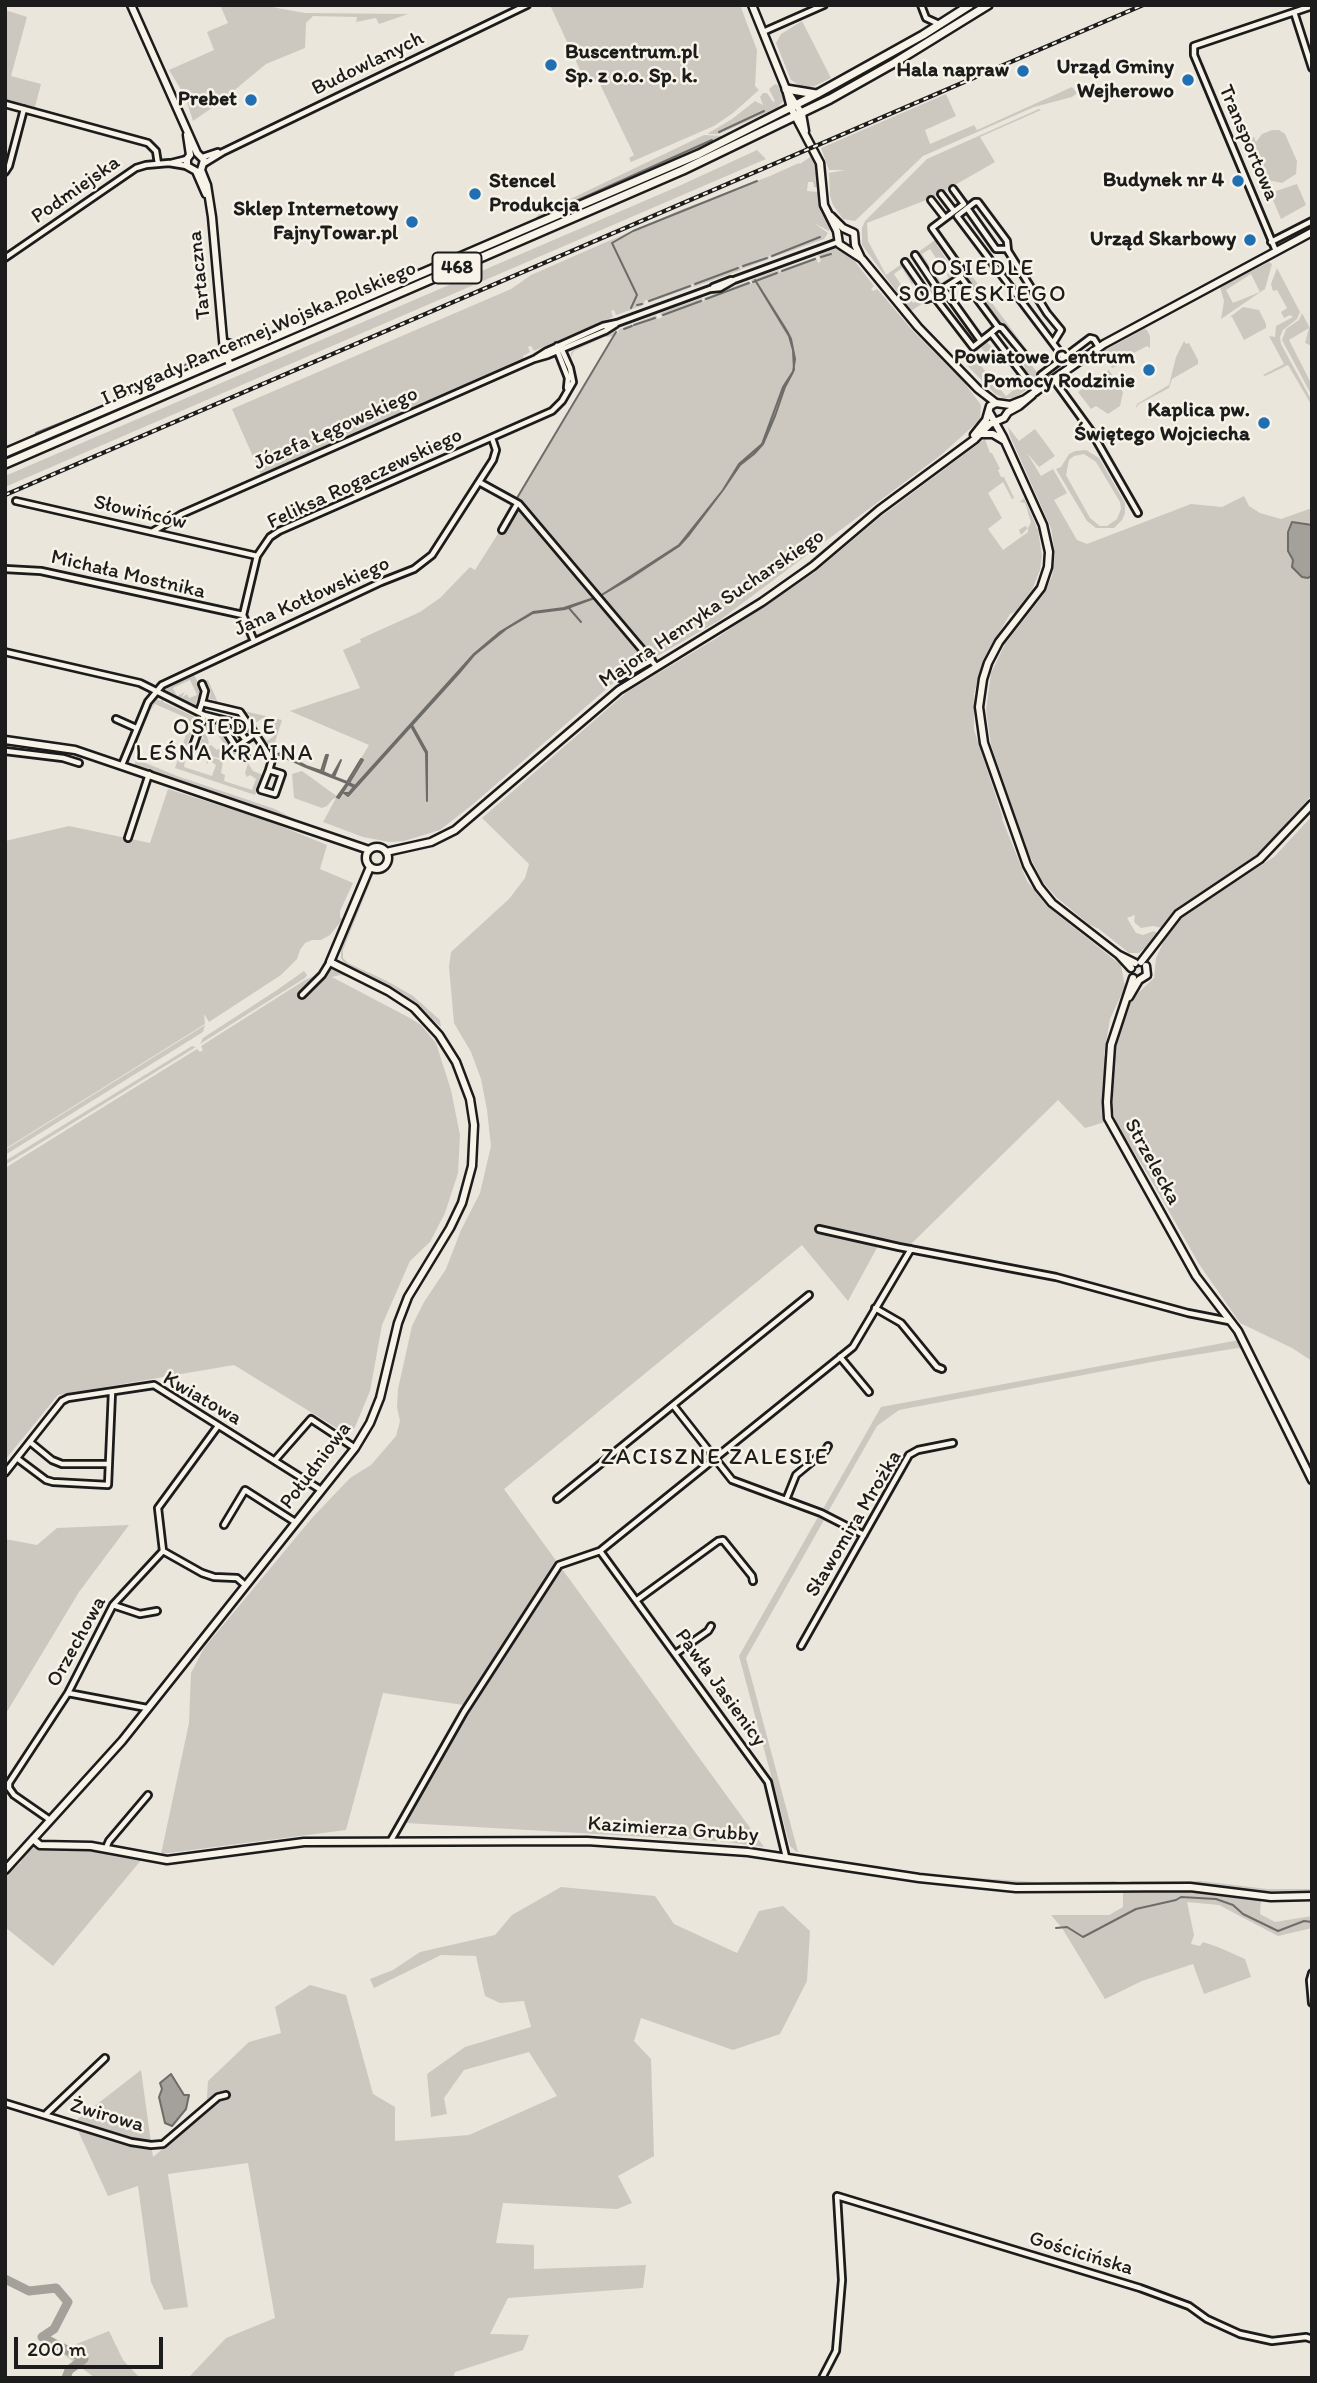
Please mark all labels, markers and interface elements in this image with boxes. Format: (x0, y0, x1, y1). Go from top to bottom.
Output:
street label: Budowlanych (308, 26, 428, 102)
place label: Buscentrum.pl Sp. z o.o. Sp. k. (565, 40, 698, 90)
place label: Urząd Gminy Wejherowo (1056, 55, 1174, 105)
marker: Buscentrum.pl Sp. z o.o. Sp. k. (543, 57, 559, 73)
place label: Hala napraw (896, 58, 1009, 84)
marker: Hala napraw (1015, 63, 1031, 79)
marker: Urząd Gminy Wejherowo (1180, 72, 1196, 88)
street label: Transportowa (1212, 81, 1284, 205)
place label: Prebet (178, 87, 237, 113)
marker: Prebet (243, 92, 259, 108)
street label: Podmiejska (27, 150, 125, 230)
place label: Budynek nr 4 (1103, 168, 1224, 194)
place label: Stencel Produkcja (489, 169, 580, 219)
marker: Budynek nr 4 (1230, 173, 1246, 189)
marker: Stencel Produkcja (467, 186, 483, 202)
place label: Sklep Internetowy FajnyTowar.pl (233, 197, 398, 247)
marker: Sklep Internetowy FajnyTowar.pl (404, 214, 420, 230)
place label: Urząd Skarbowy (1090, 227, 1236, 253)
street label: Tartaczna (183, 230, 217, 320)
marker: Urząd Skarbowy (1242, 232, 1258, 248)
road number: 468 (433, 252, 482, 284)
district label: OSIEDLE SOBIESKIEGO (901, 255, 1065, 309)
street label: I Brygady Pancernej Wojska Polskiego (98, 256, 420, 412)
place label: Powiatowe Centrum Pomocy Rodzinie (954, 345, 1135, 395)
marker: Powiatowe Centrum Pomocy Rodzinie (1141, 362, 1157, 378)
street label: Józefa Łęgowskiego (250, 381, 422, 477)
place label: Kaplica pw. Świętego Wojciecha (1074, 398, 1250, 448)
marker: Kaplica pw. Świętego Wojciecha (1256, 415, 1272, 431)
street label: Feliksa Rogaczewskiego (263, 423, 467, 535)
street label: Słowińców (91, 490, 189, 536)
street label: Majora Henryka Sucharskiego (594, 524, 830, 694)
street label: Michała Mostnika (48, 545, 208, 605)
street label: Jana Kotłowskiego (230, 551, 394, 643)
district label: OSIEDLE LEŚNA KRAINA (138, 714, 312, 768)
street label: Strzelecka (1118, 1115, 1186, 1209)
street label: Kwiatowa (158, 1366, 246, 1432)
street label: Południowa (275, 1417, 357, 1515)
district label: ZACISZNE ZALESIE (604, 1444, 826, 1472)
street label: Sławomira Mrożka (800, 1446, 908, 1602)
street label: Orzechowa (42, 1592, 112, 1692)
street label: Pawła Jasienicy (669, 1624, 771, 1752)
street label: Kazimierza Grubby (587, 1811, 759, 1849)
street label: Żwirowa (67, 2093, 147, 2139)
street label: Gościcińska (1026, 2226, 1136, 2282)
scale bar (18, 2324, 166, 2368)
text: 200 m (27, 2336, 86, 2361)

